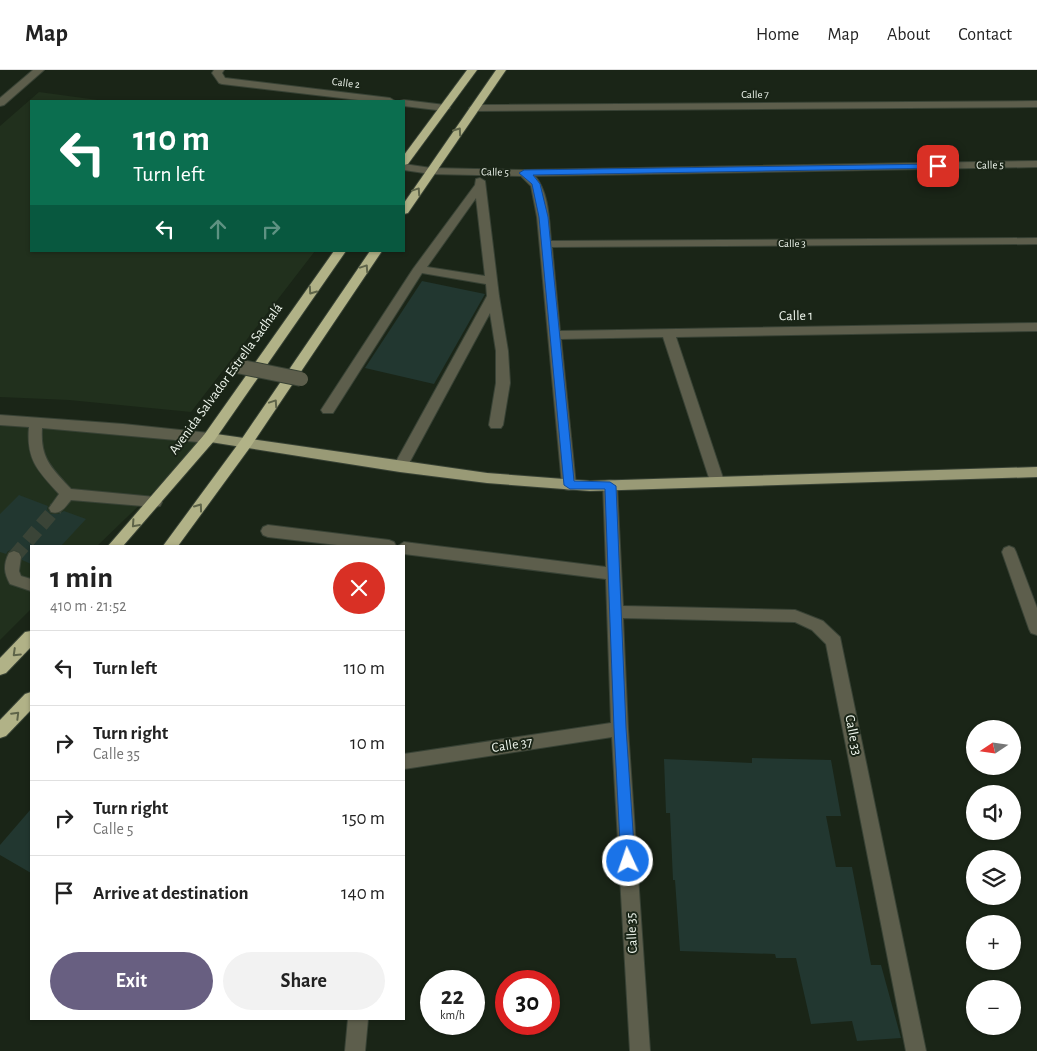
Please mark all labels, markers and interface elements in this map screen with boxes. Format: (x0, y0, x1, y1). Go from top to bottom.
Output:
text: Map (25, 22, 68, 46)
text: Home (756, 26, 799, 44)
text: Map (827, 26, 859, 44)
text: About (887, 26, 930, 44)
text: Contact (958, 26, 1012, 44)
street label: Calle 2 (331, 76, 361, 90)
street label: Calle 7 (741, 89, 769, 100)
icon: left (50, 120, 115, 185)
text: 110 m (133, 122, 210, 157)
one-way arrow (452, 127, 461, 137)
pin (917, 145, 959, 187)
icon: arrive (924, 152, 952, 180)
street label: Calle 5 (976, 159, 1004, 171)
text: Turn left (133, 163, 205, 185)
street label: Calle 5 (481, 166, 509, 178)
one-way arrow (411, 187, 420, 197)
icon: left (151, 215, 179, 243)
icon: ahead (204, 215, 232, 243)
icon: right (257, 215, 285, 243)
street label: Calle 3 (778, 238, 806, 249)
one-way arrow (359, 265, 368, 274)
one-way arrow (309, 285, 318, 295)
street label: Avenida Salvador Estrella Sadhalá (167, 301, 286, 457)
street label: Calle 1 (779, 309, 813, 323)
one-way arrow (267, 399, 277, 408)
one-way arrow (193, 503, 202, 513)
one-way arrow (132, 519, 141, 528)
button: close (333, 562, 385, 614)
text: 1 min (50, 563, 113, 593)
text: 410 m · 21:52 (50, 598, 126, 614)
one-way arrow (12, 647, 21, 656)
icon: left (50, 654, 78, 682)
text: Turn left (93, 659, 157, 678)
text: 110 m (344, 659, 385, 678)
one-way arrow (10, 712, 19, 721)
street label: Calle 33 (842, 714, 864, 757)
north arrow (966, 720, 1021, 775)
map controls (966, 720, 1021, 1035)
text: Turn right (93, 724, 168, 743)
icon: right (50, 729, 78, 757)
text: 10 m (350, 734, 385, 753)
street label: Calle 37 (491, 735, 534, 755)
text: Calle 35 (93, 746, 140, 762)
button: sound (966, 785, 1021, 840)
text: Turn right (93, 799, 168, 818)
icon: right (50, 804, 78, 832)
text: 150 m (342, 809, 385, 828)
text: Calle 5 (93, 821, 133, 837)
position arrow (601, 834, 653, 886)
button: layers (966, 850, 1021, 905)
icon: arrive (50, 879, 78, 907)
text: Arrive at destination (93, 884, 249, 903)
text: 140 m (341, 884, 385, 903)
street label: Calle 35 (624, 912, 640, 954)
button: + (966, 915, 1021, 970)
button: Exit (50, 952, 213, 1010)
button: Share (223, 952, 385, 1010)
speed limit sign: 30 (495, 970, 560, 1035)
button: − (966, 980, 1021, 1035)
text: 22 (441, 984, 464, 1009)
text: km/h (440, 1009, 465, 1021)

